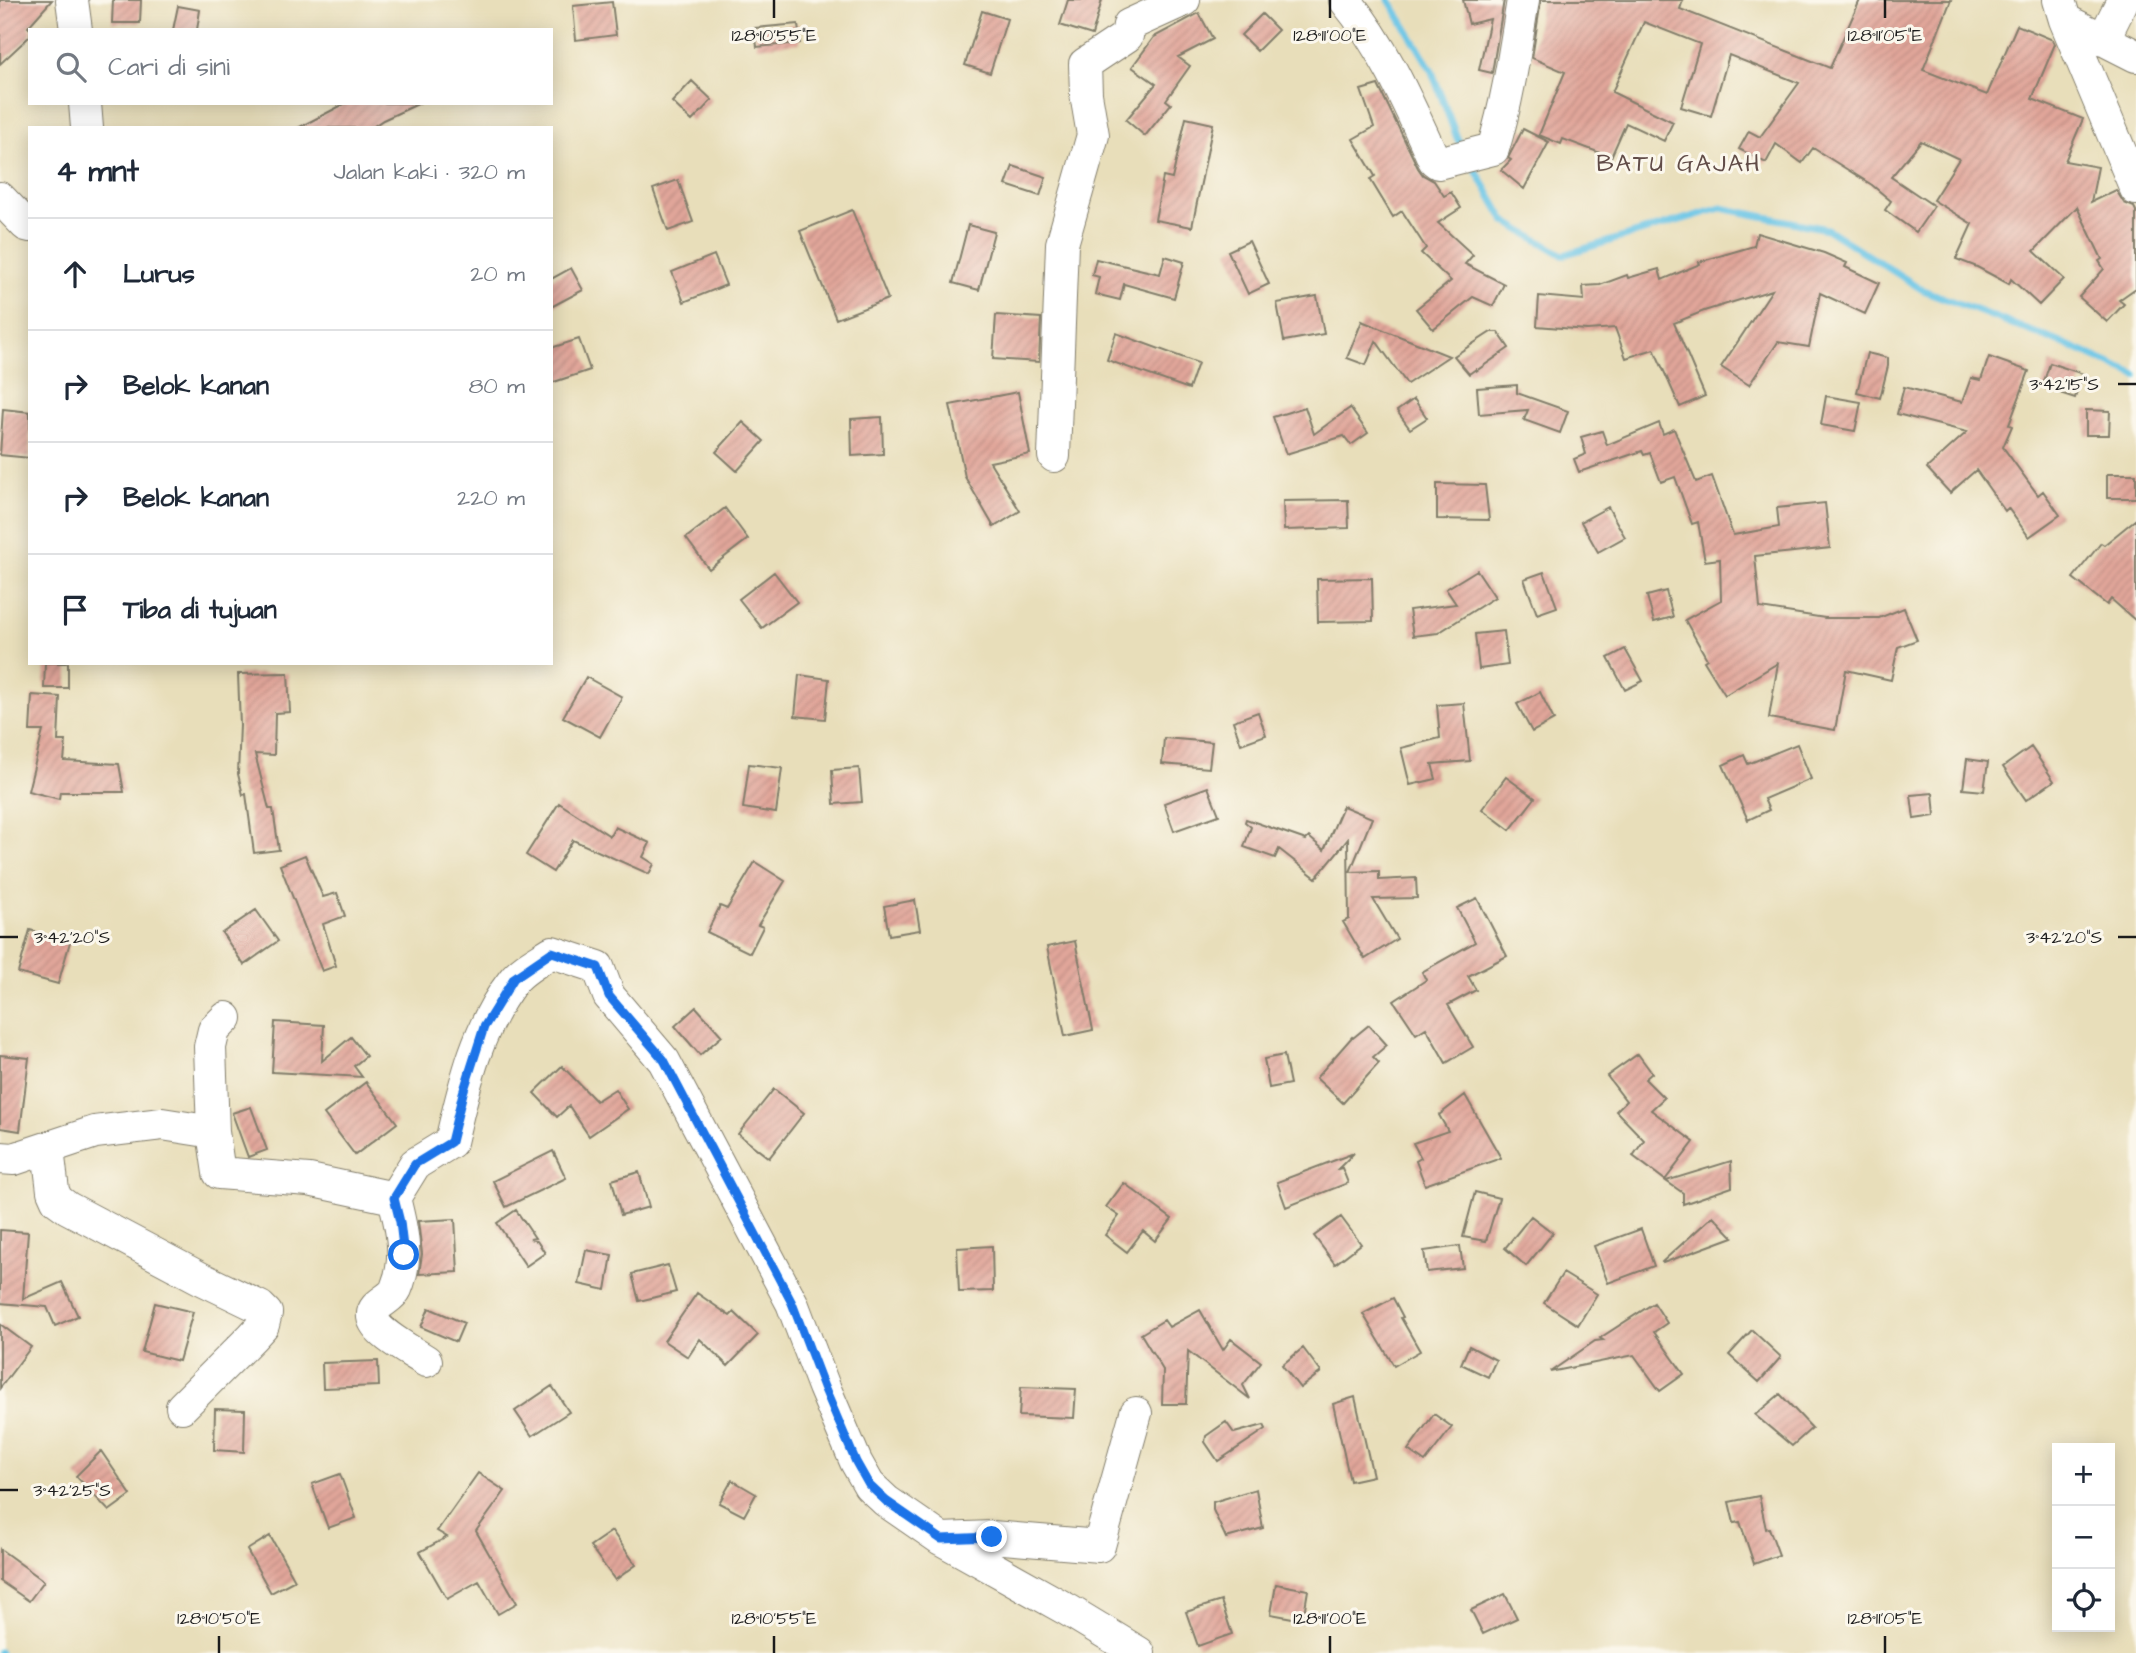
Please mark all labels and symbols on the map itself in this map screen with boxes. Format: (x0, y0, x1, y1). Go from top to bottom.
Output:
text: 128°10'55"E (731, 23, 817, 48)
text: 128°11'00"E (1293, 23, 1367, 48)
text: 128°11'05"E (1848, 23, 1923, 48)
district label: BATU GAJAH (1596, 147, 1762, 181)
text: 3°42'15"S (2029, 372, 2099, 397)
text: 3°42'20"S (34, 925, 110, 950)
text: 3°42'20"S (2026, 925, 2102, 950)
route start (388, 1239, 419, 1270)
text: 3°42'25"S (33, 1478, 111, 1503)
route end (976, 1521, 1007, 1552)
text: 128°10'50"E (177, 1606, 261, 1631)
text: 128°10'55"E (731, 1606, 817, 1631)
text: 128°11'00"E (1293, 1606, 1367, 1631)
text: 128°11'05"E (1848, 1606, 1923, 1631)

